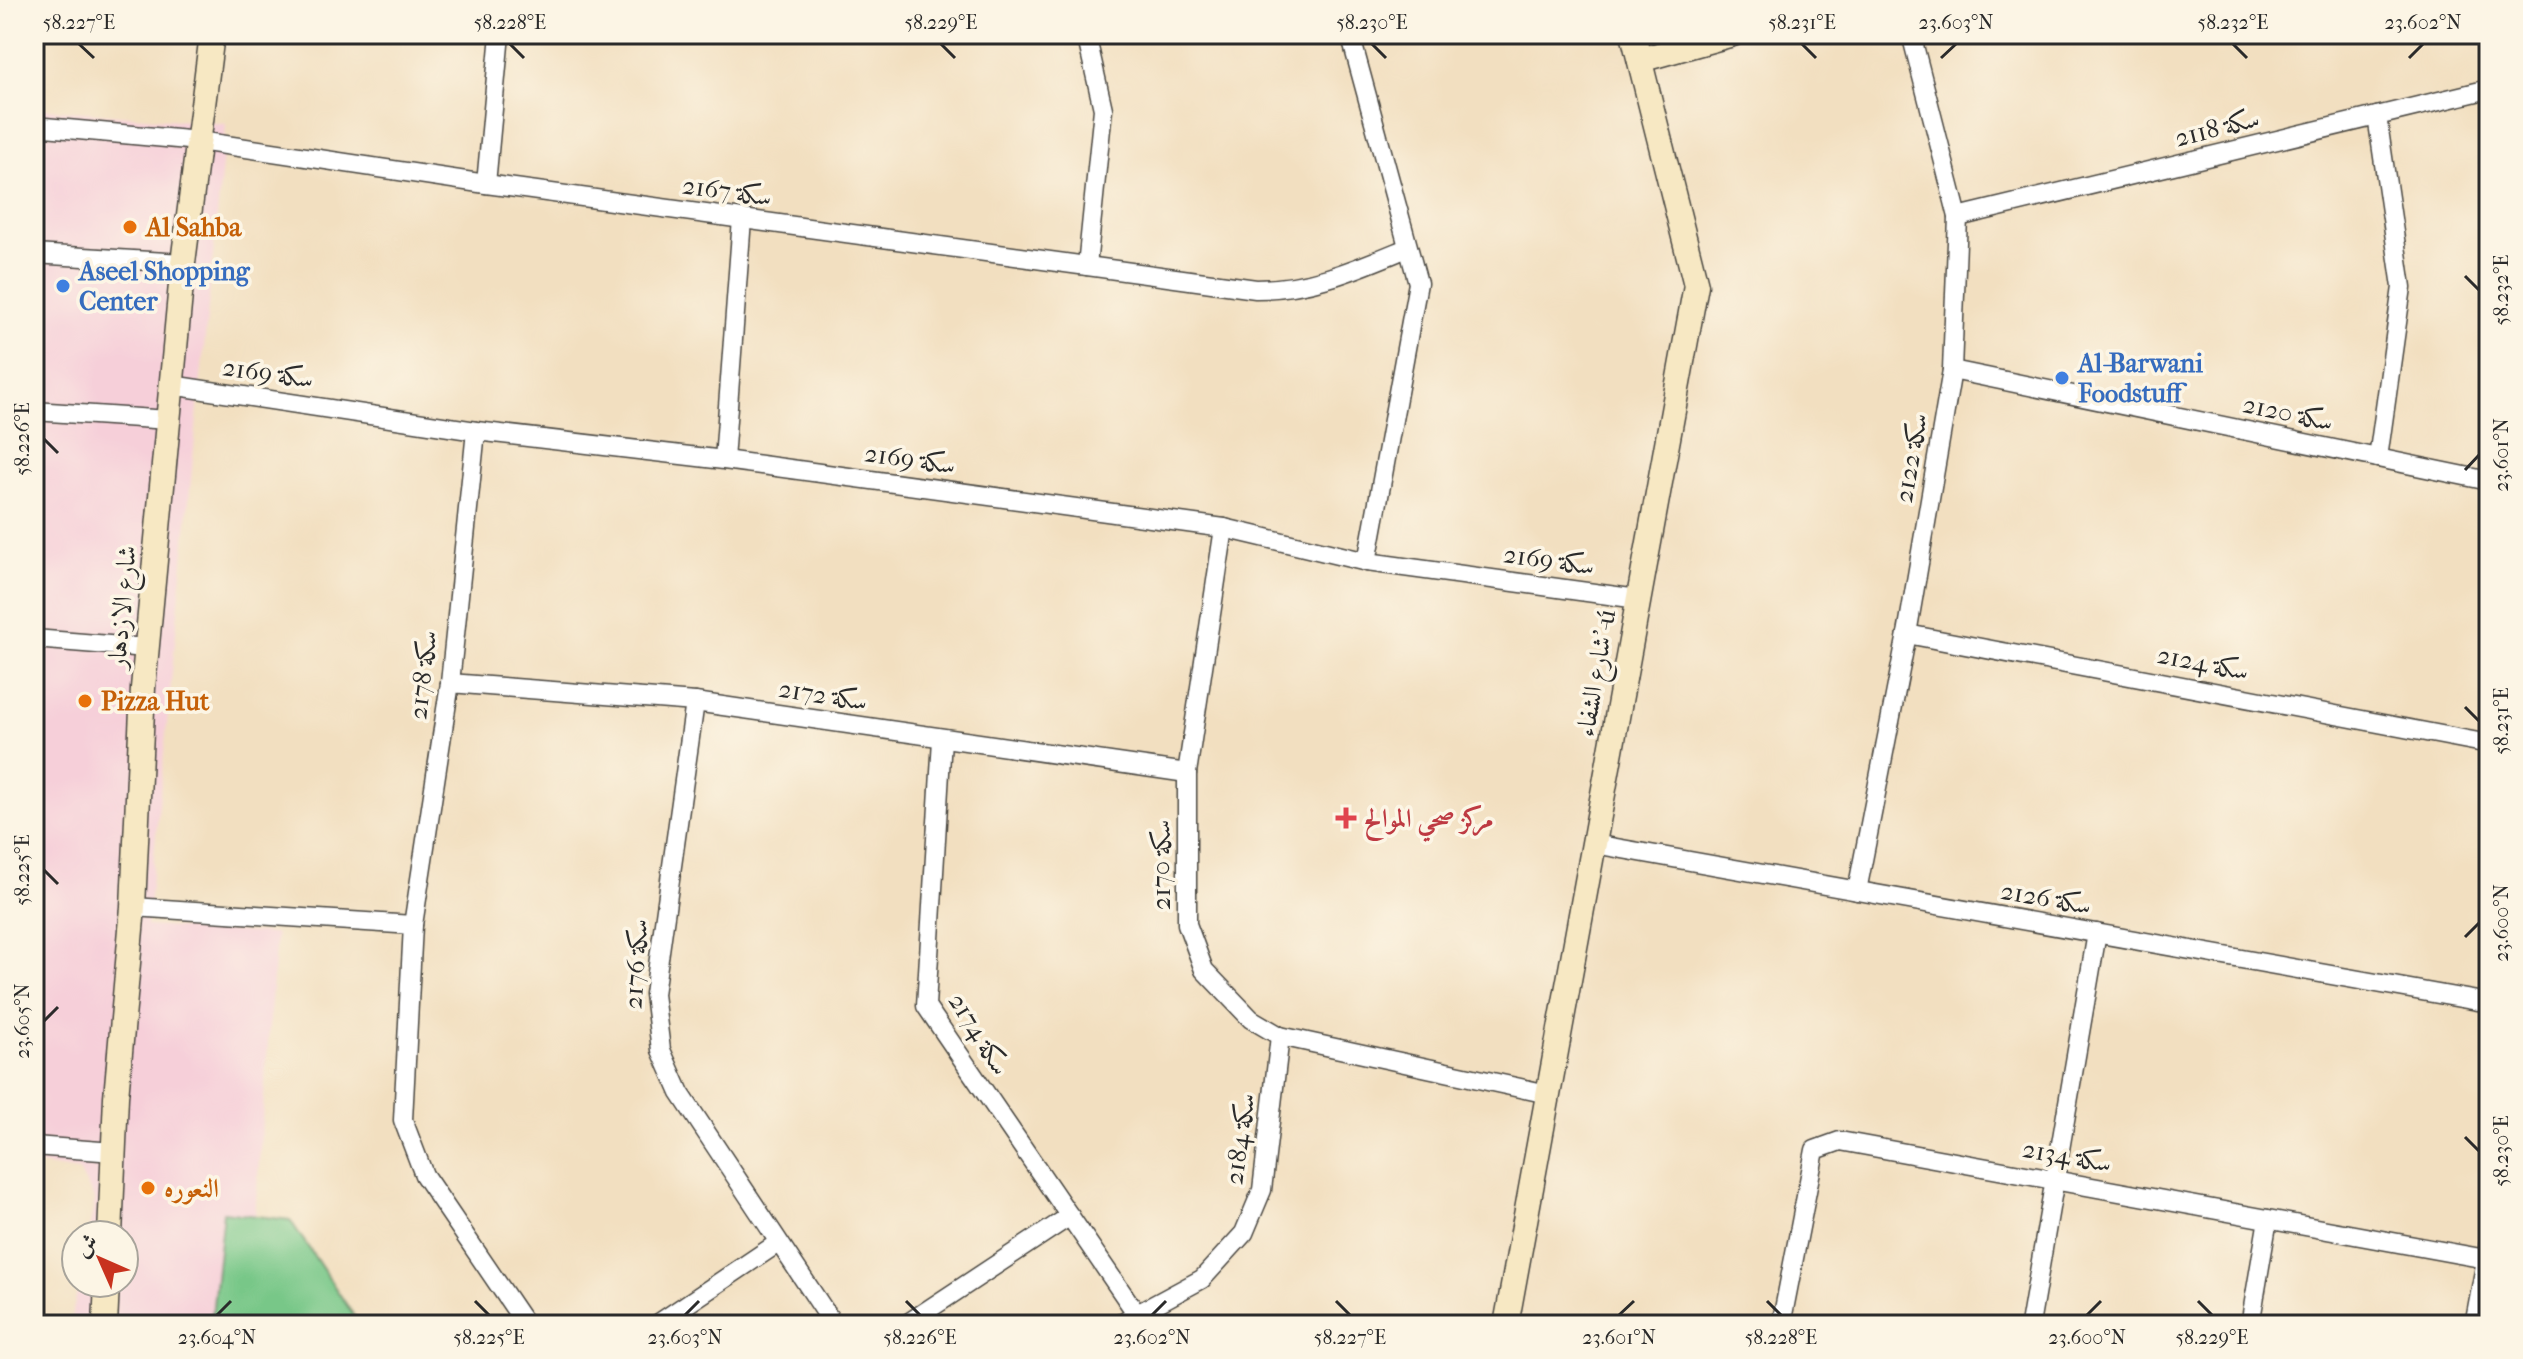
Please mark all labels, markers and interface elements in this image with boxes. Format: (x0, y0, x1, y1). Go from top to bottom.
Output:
text: 58.227°E (43, 11, 115, 34)
text: 58.228°E (474, 11, 546, 34)
text: 58.229°E (904, 11, 978, 34)
text: 58.230°E (1336, 11, 1408, 34)
text: 58.231°E (1768, 11, 1836, 34)
text: 23.603°N (1919, 11, 1993, 34)
text: 58.232°E (2198, 11, 2268, 34)
text: 23.602°N (2385, 11, 2461, 34)
street label: سكة 2118 (2171, 103, 2263, 153)
street label: سكة 2167 (680, 169, 774, 213)
place label: Al Sahba (144, 212, 242, 243)
marker: Al Sahba (121, 218, 139, 236)
text: 58.232°E (2490, 255, 2513, 325)
place label: Aseel Shopping Center (77, 256, 251, 317)
marker: Aseel Shopping Center (54, 277, 72, 295)
place label: Al-Barwani Foodstuff (2076, 348, 2203, 409)
street label: سكة 2169 (221, 351, 315, 395)
marker: Al-Barwani Foodstuff (2053, 369, 2071, 387)
street label: سكة 2120 (2240, 388, 2336, 438)
text: 58.226°E (11, 402, 34, 476)
street label: سكة 2122 (1888, 411, 1934, 505)
text: 23.601°N (2490, 418, 2513, 492)
street label: سكة 2169 (863, 437, 957, 481)
street label: سكة 2169 (1502, 538, 1596, 582)
street label: شارع الازدهار (101, 544, 149, 673)
street label: شارع الشفاء'-ú (1570, 607, 1628, 740)
street label: سكة 2178 (402, 629, 444, 721)
street label: سكة 2124 (2155, 639, 2251, 687)
street label: سكة 2172 (776, 673, 870, 717)
place label: Pizza Hut (101, 686, 210, 717)
text: 58.231°E (2490, 687, 2513, 755)
marker: Pizza Hut (76, 692, 94, 710)
place label: مركز صحي الموالح (1364, 803, 1493, 842)
marker: مركز صحي الموالح (1335, 807, 1357, 829)
street label: سكة 2170 (1146, 820, 1177, 910)
text: 58.225°E (11, 834, 34, 906)
street label: سكة 2126 (1998, 875, 2094, 921)
text: 23.600°N (2490, 884, 2513, 962)
street label: سكة 2176 (617, 918, 655, 1010)
text: 23.605°N (11, 983, 34, 1059)
street label: سكة 2174 (942, 987, 1016, 1081)
street label: سكة 2184 (1218, 1091, 1262, 1187)
text: 58.230°E (2490, 1115, 2513, 1187)
street label: سكة 2134 (2020, 1133, 2114, 1179)
place label: النعوره (164, 1173, 219, 1205)
marker: النعوره (139, 1179, 157, 1197)
north arrow (60, 1219, 140, 1299)
text: ش (70, 1229, 103, 1262)
text: 23.604°N (178, 1326, 256, 1349)
text: 58.225°E (453, 1326, 525, 1349)
text: 23.603°N (648, 1326, 722, 1349)
text: 58.226°E (883, 1326, 957, 1349)
text: 23.602°N (1114, 1326, 1190, 1349)
text: 58.227°E (1314, 1326, 1386, 1349)
text: 23.601°N (1582, 1326, 1656, 1349)
text: 58.228°E (1745, 1326, 1817, 1349)
text: 23.600°N (2048, 1326, 2126, 1349)
text: 58.229°E (2175, 1326, 2249, 1349)

